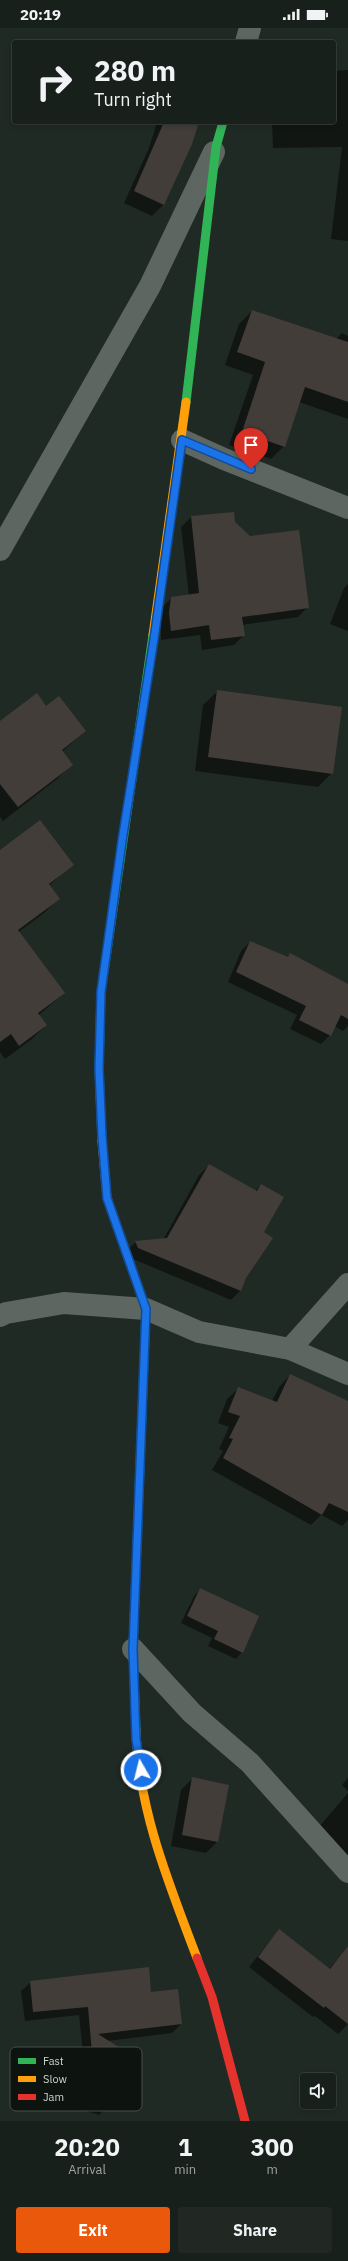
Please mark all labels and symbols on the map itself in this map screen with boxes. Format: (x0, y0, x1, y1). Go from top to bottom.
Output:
pin (234, 428, 268, 469)
position arrow (120, 1749, 162, 1791)
legend (10, 2047, 142, 2111)
text: Fast (43, 2054, 64, 2068)
text: Slow (43, 2072, 67, 2086)
text: Jam (43, 2090, 64, 2104)

